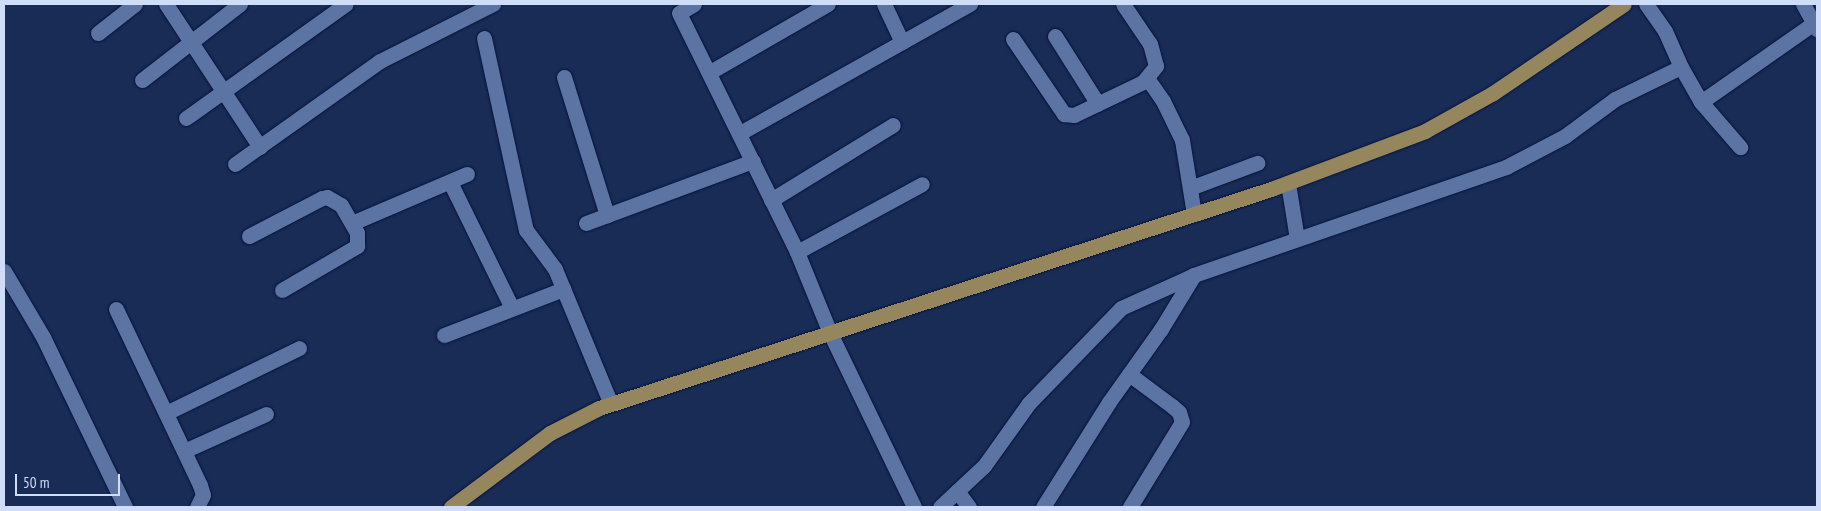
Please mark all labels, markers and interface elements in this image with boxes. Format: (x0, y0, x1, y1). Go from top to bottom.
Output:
scale bar (18, 464, 122, 496)
text: 50 m (23, 473, 49, 492)

